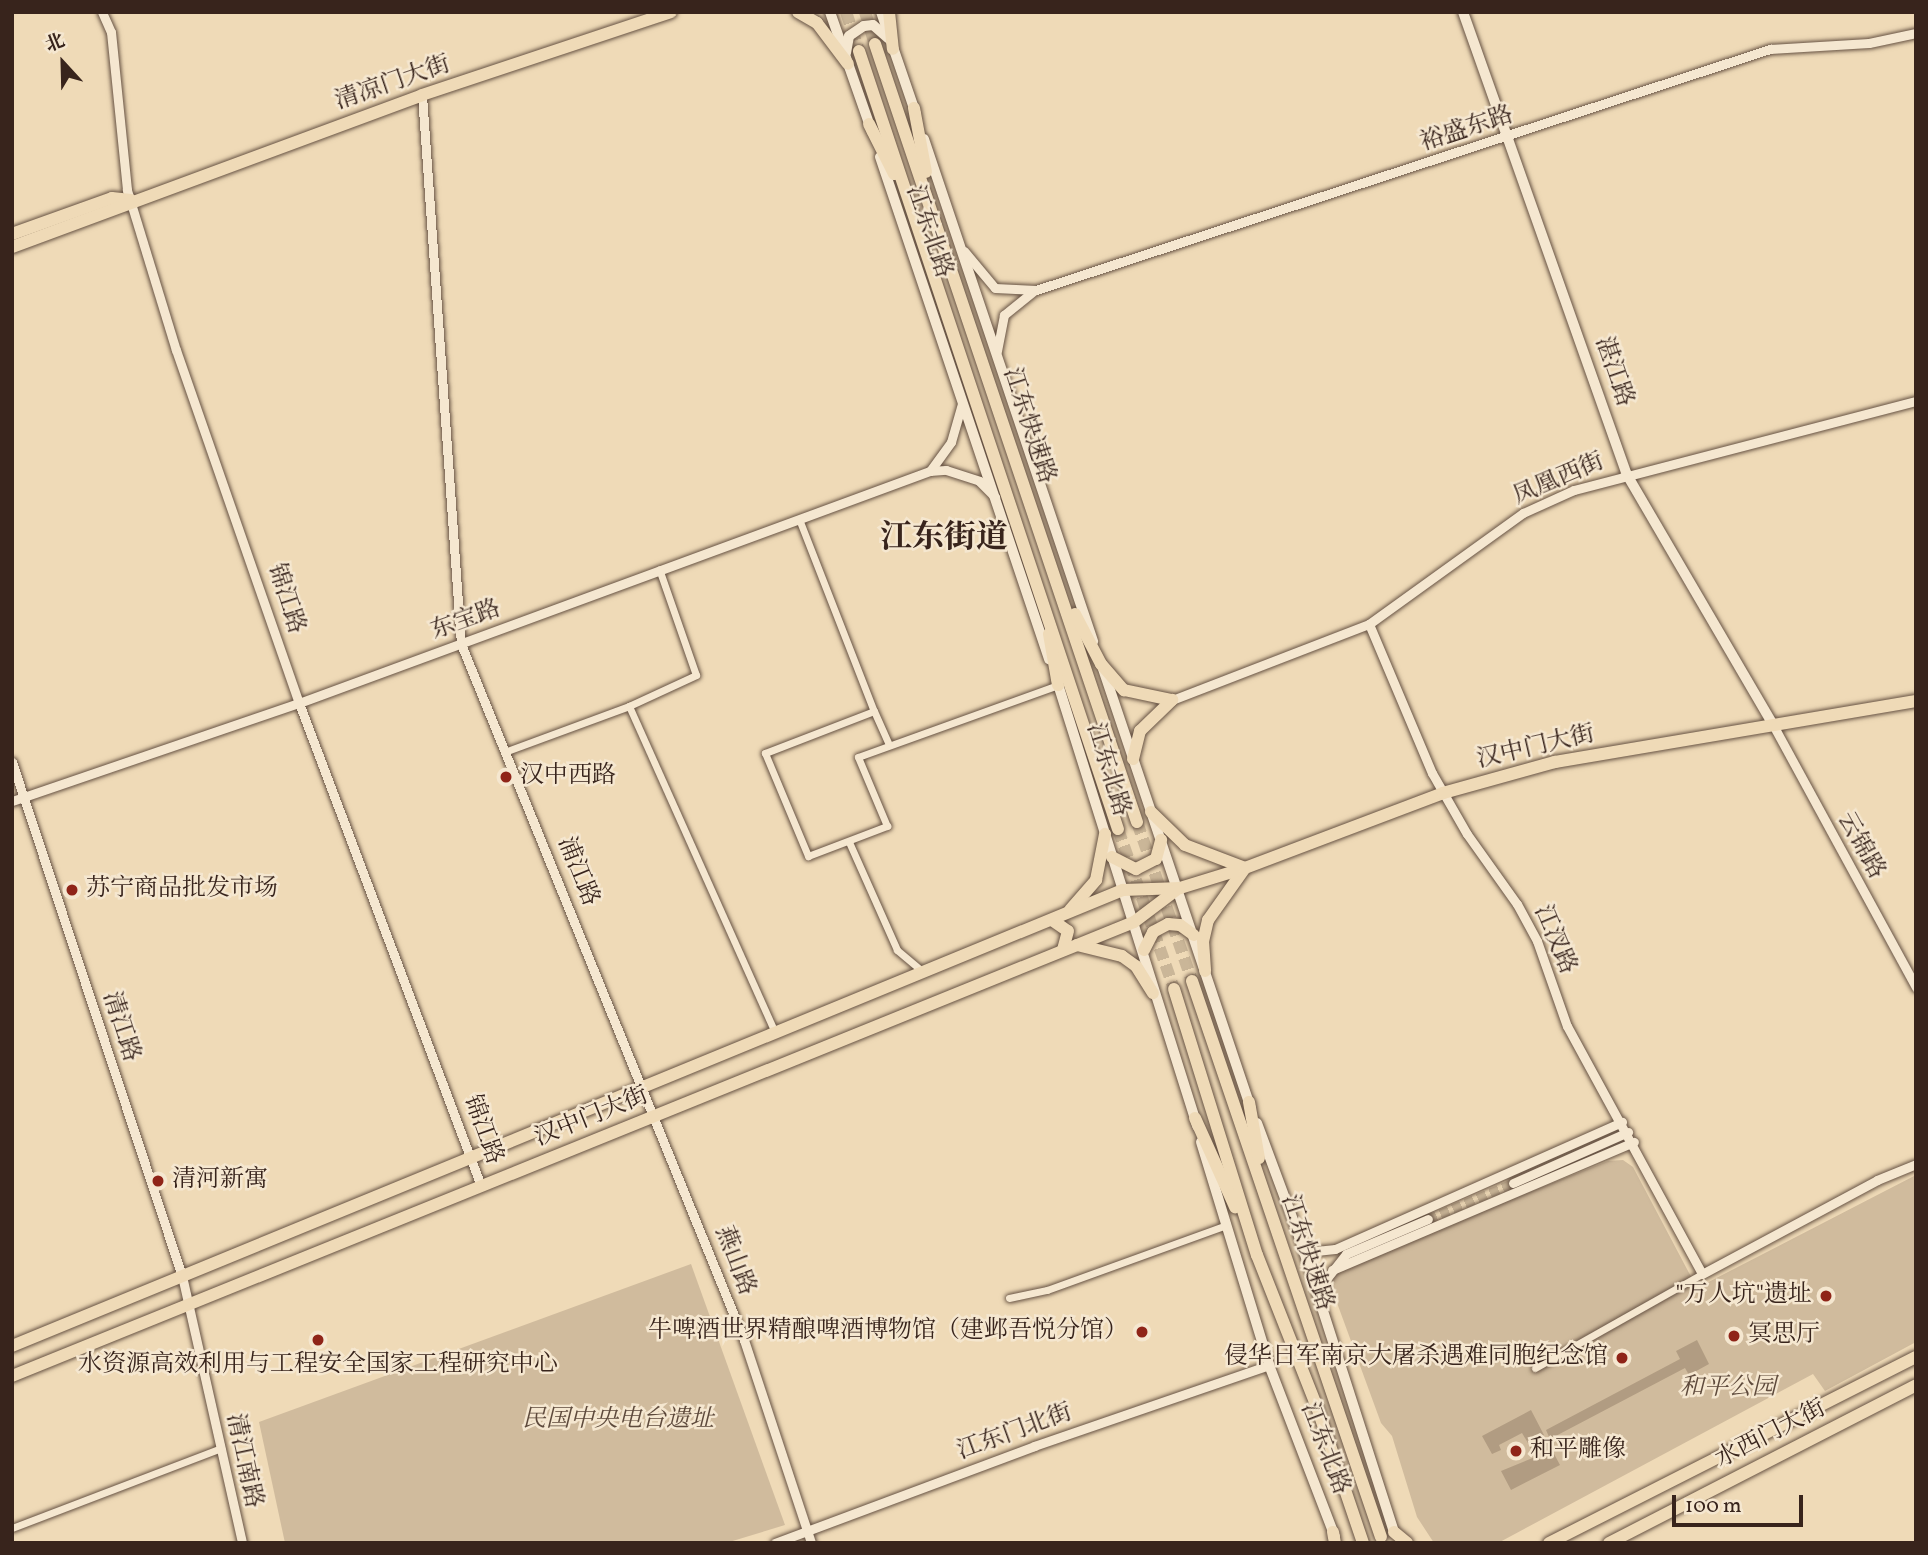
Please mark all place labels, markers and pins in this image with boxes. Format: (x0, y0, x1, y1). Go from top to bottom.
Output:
place label: 汉中西路 (520, 763, 616, 791)
marker: 汉中西路 (498, 769, 514, 785)
place label: 苏宁商品批发市场 (86, 876, 278, 904)
marker: 苏宁商品批发市场 (64, 882, 80, 898)
place label: 清河新寓 (172, 1167, 268, 1195)
marker: 清河新寓 (150, 1173, 166, 1189)
place label: "万人坑"遗址 (1676, 1282, 1812, 1310)
marker: "万人坑"遗址 (1818, 1288, 1834, 1304)
place label: 牛啤酒世界精酿啤酒博物馆（建邺吾悦分馆） (648, 1318, 1128, 1346)
place label: 冥思厅 (1748, 1322, 1820, 1350)
marker: 牛啤酒世界精酿啤酒博物馆（建邺吾悦分馆） (1134, 1324, 1150, 1340)
marker: 冥思厅 (1726, 1328, 1742, 1344)
marker: 水资源高效利用与工程安全国家工程研究中心 (310, 1332, 326, 1348)
place label: 侵华日军南京大屠杀遇难同胞纪念馆 (1224, 1344, 1608, 1372)
marker: 侵华日军南京大屠杀遇难同胞纪念馆 (1614, 1350, 1630, 1366)
place label: 水资源高效利用与工程安全国家工程研究中心 (78, 1352, 558, 1380)
place label: 和平雕像 (1530, 1437, 1626, 1465)
marker: 和平雕像 (1508, 1443, 1524, 1459)

